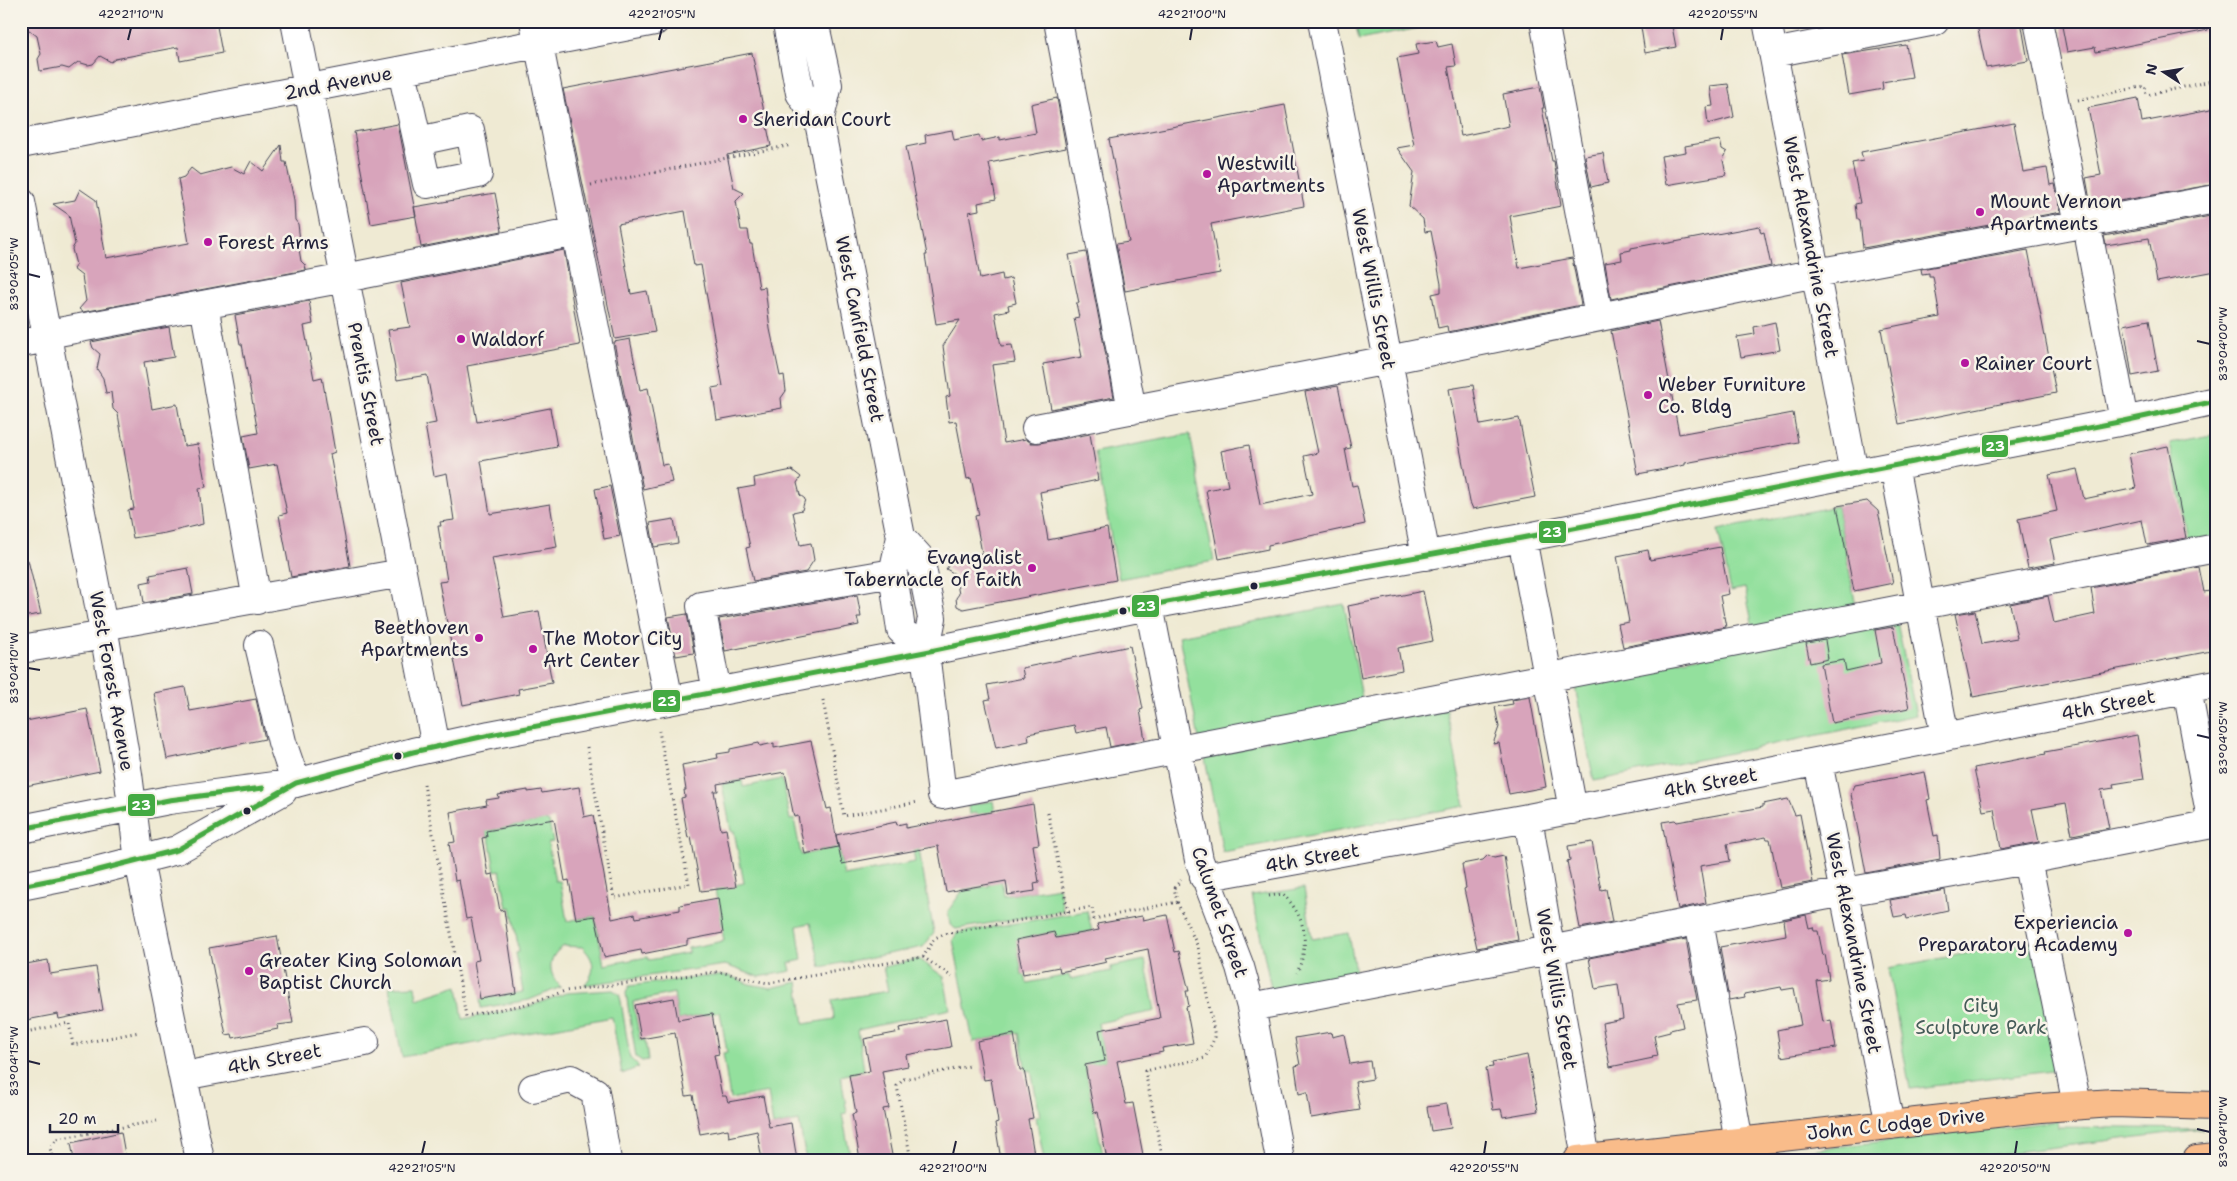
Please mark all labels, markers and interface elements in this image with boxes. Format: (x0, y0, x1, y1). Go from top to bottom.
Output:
text: 42°21'10"N (98, 6, 164, 22)
text: 42°21'05"N (628, 6, 696, 22)
text: 42°21'00"N (1158, 6, 1226, 22)
text: 42°20'55"N (1688, 6, 1758, 22)
north arrow (2140, 48, 2190, 98)
street label: 2nd Avenue (282, 60, 394, 106)
text: N (2141, 62, 2161, 77)
place label: Sheridan Court (753, 107, 891, 132)
marker: Sheridan Court (737, 113, 749, 125)
street label: West Alexandrine Street (1777, 134, 1845, 360)
place label: Westwill Apartments (1217, 151, 1325, 198)
marker: Westwill Apartments (1201, 168, 1213, 180)
place label: Mount Vernon Apartments (1990, 189, 2121, 236)
street label: West Willis Street (1346, 206, 1402, 372)
marker: Mount Vernon Apartments (1974, 206, 1986, 218)
place label: Forest Arms (218, 230, 329, 255)
street label: West Canfield Street (830, 234, 890, 424)
marker: Forest Arms (202, 236, 214, 248)
text: 83°04'05"W (6, 237, 22, 311)
text: 83°04'00"W (2215, 307, 2231, 381)
street label: Prentis Street (342, 320, 390, 448)
place label: Waldorf (471, 327, 545, 352)
marker: Waldorf (455, 333, 467, 345)
place label: Rainer Court (1975, 351, 2092, 376)
marker: Rainer Court (1959, 357, 1971, 369)
place label: Weber Furniture Co. Bldg (1658, 372, 1806, 419)
marker: Weber Furniture Co. Bldg (1642, 389, 1654, 401)
line badge: 23 (1981, 434, 2009, 458)
text: 23 (1985, 437, 2005, 455)
line badge: 23 (1538, 520, 1567, 544)
text: 23 (1542, 523, 1562, 541)
place label: Evangalist Tabernacle of Faith (844, 545, 1022, 592)
marker: Evangalist Tabernacle of Faith (1026, 562, 1038, 574)
unlabelled marker (1249, 581, 1259, 591)
street label: West Forest Avenue (84, 589, 140, 773)
line badge: 23 (1131, 594, 1160, 618)
text: 23 (1136, 597, 1156, 615)
unlabelled marker (1118, 606, 1128, 616)
place label: Beethoven Apartments (361, 615, 469, 662)
place label: The Motor City Art Center (543, 626, 682, 673)
text: 83°04'10"W (6, 632, 22, 704)
marker: Beethoven Apartments (473, 632, 485, 644)
marker: The Motor City Art Center (527, 643, 539, 655)
street label: 4th Street (2059, 684, 2157, 726)
line badge: 23 (652, 689, 681, 713)
text: 23 (657, 692, 677, 710)
text: 83°04'05"W (2215, 701, 2231, 775)
unlabelled marker (393, 751, 403, 761)
street label: 4th Street (1661, 762, 1759, 804)
line badge: 23 (127, 793, 156, 817)
text: 23 (131, 796, 151, 814)
unlabelled marker (242, 806, 252, 816)
street label: West Alexandrine Street (1820, 830, 1888, 1056)
street label: 4th Street (1263, 837, 1361, 879)
street label: Calumet Street (1186, 843, 1254, 981)
street label: West Willis Street (1531, 906, 1583, 1072)
place label: Experiencia Preparatory Academy (1918, 910, 2118, 957)
marker: Experiencia Preparatory Academy (2122, 927, 2134, 939)
place label: Greater King Soloman Baptist Church (259, 948, 462, 995)
marker: Greater King Soloman Baptist Church (243, 965, 255, 977)
park label: City Sculpture Park (1915, 993, 2047, 1040)
text: 83°04'15"W (6, 1026, 22, 1096)
street label: 4th Street (225, 1038, 323, 1080)
text: 83°04'10"W (2215, 1096, 2231, 1168)
scale bar (50, 1101, 118, 1133)
street label: John C Lodge Drive (1806, 1102, 1986, 1146)
text: 20 m (58, 1109, 97, 1129)
text: 42°21'05"N (388, 1160, 456, 1176)
text: 42°21'00"N (919, 1160, 987, 1176)
text: 42°20'55"N (1449, 1160, 1519, 1176)
text: 42°20'50"N (1979, 1160, 2051, 1176)

